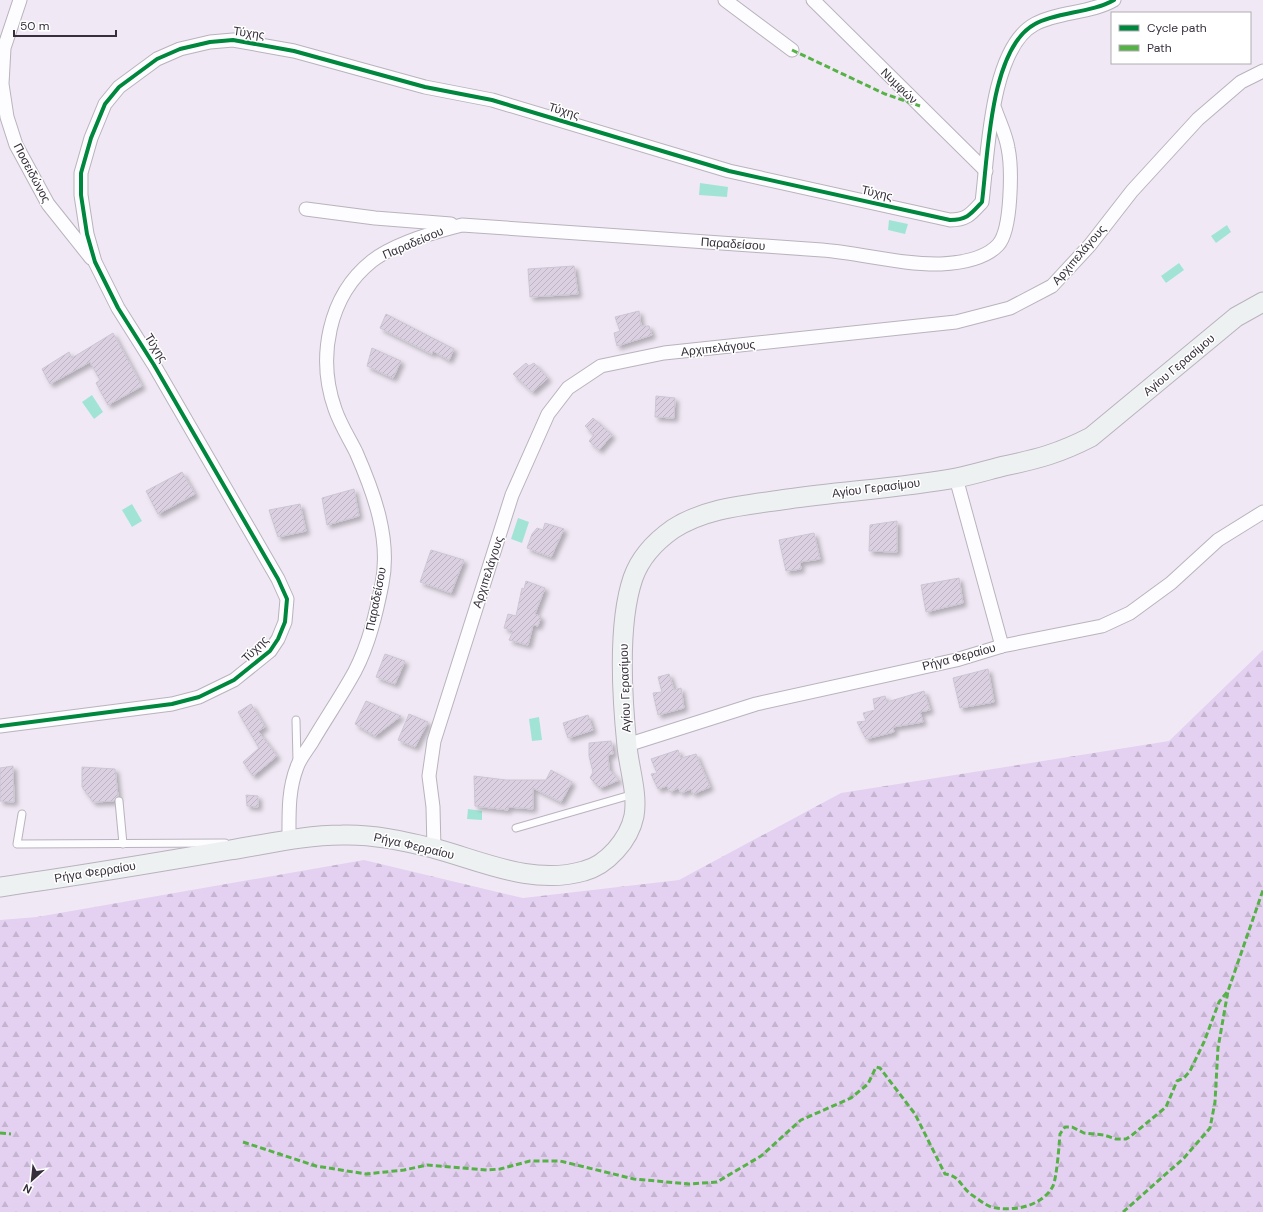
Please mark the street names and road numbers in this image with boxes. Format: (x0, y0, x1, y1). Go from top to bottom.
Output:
street label: Τύχης (232, 23, 266, 43)
street label: Νυμφών (877, 65, 921, 107)
street label: Τύχης (547, 99, 582, 123)
street label: Ποσειδώνος (10, 140, 54, 206)
street label: Τύχης (860, 182, 894, 204)
street label: Αρχιπελάγους (1048, 221, 1110, 288)
street label: Παραδείσου (380, 223, 446, 263)
street label: Παραδείσου (700, 234, 766, 254)
street label: Τύχης (141, 330, 171, 366)
street label: Αγίου Γερασίμου (1140, 330, 1218, 400)
street label: Αρχιπελάγους (680, 336, 756, 360)
street label: Αγίου Γερασίμου (831, 475, 921, 501)
street label: Αρχιπελάγους (469, 534, 507, 610)
street label: Παραδείσου (362, 566, 390, 632)
street label: Τύχης (238, 632, 272, 666)
street label: Ρήγα Φεραίου (921, 640, 997, 674)
street label: Αγίου Γερασίμου (615, 643, 635, 733)
street label: Ρήγα Φερραίου (372, 829, 456, 863)
street label: Ρήγα Φερραίου (53, 858, 137, 886)

